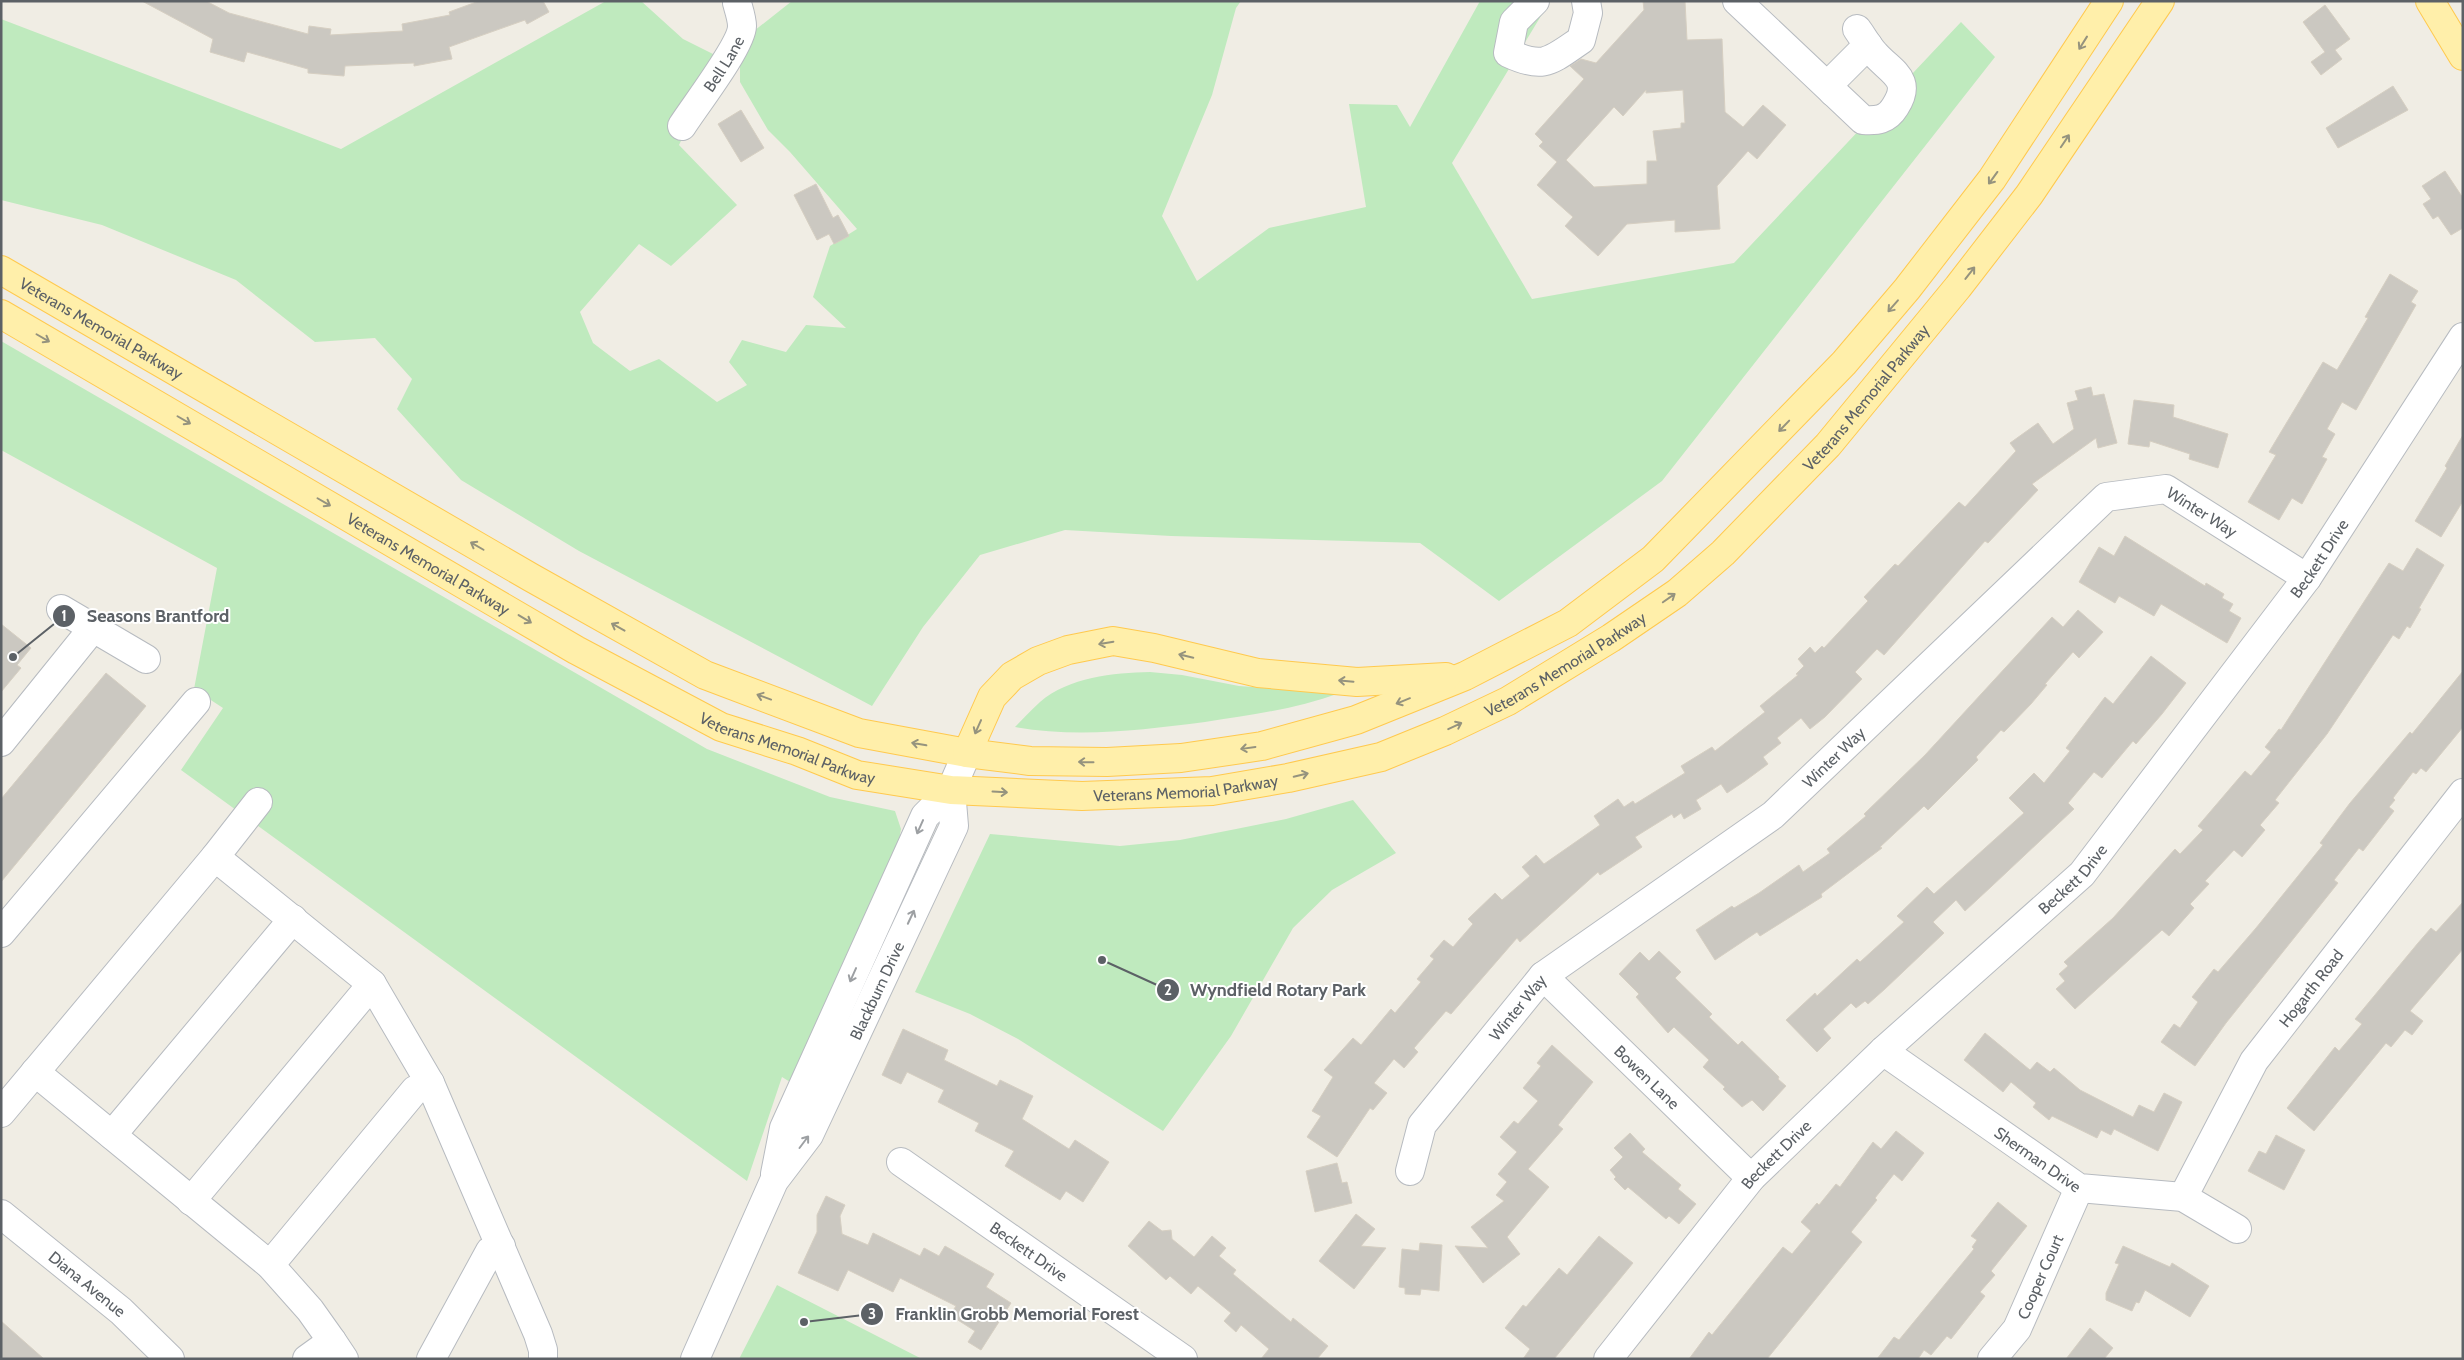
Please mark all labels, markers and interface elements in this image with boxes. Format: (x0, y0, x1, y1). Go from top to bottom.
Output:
street label: Bell Lane (700, 33, 748, 95)
one-way arrow (2078, 35, 2088, 49)
one-way arrow (2060, 135, 2070, 149)
one-way arrow (1988, 170, 1998, 184)
one-way arrow (1964, 267, 1975, 280)
street label: Veterans Memorial Parkway (16, 274, 186, 383)
one-way arrow (1887, 299, 1899, 312)
street label: Veterans Memorial Parkway (1799, 321, 1933, 475)
one-way arrow (36, 334, 50, 344)
one-way arrow (176, 416, 190, 426)
one-way arrow (1777, 420, 1790, 432)
street label: Winter Way (2163, 483, 2241, 542)
one-way arrow (317, 497, 331, 507)
street label: Veterans Memorial Parkway (343, 509, 513, 619)
street label: Beckett Drive (2286, 516, 2352, 602)
one-way arrow (470, 541, 484, 551)
one-way arrow (1662, 593, 1676, 603)
callout: Seasons Brantford (51, 599, 239, 632)
text: Seasons Brantford (87, 605, 229, 627)
text: 1 (61, 607, 67, 625)
street label: Veterans Memorial Parkway (1482, 608, 1650, 721)
one-way arrow (517, 615, 531, 625)
one-way arrow (611, 621, 626, 631)
one-way arrow (1098, 638, 1114, 648)
one-way arrow (1179, 650, 1195, 660)
one-way arrow (1338, 677, 1354, 686)
one-way arrow (757, 692, 772, 701)
one-way arrow (1396, 697, 1411, 706)
street label: Veterans Memorial Parkway (696, 708, 877, 788)
one-way arrow (973, 719, 983, 734)
one-way arrow (1447, 721, 1462, 730)
street label: Winter Way (1799, 723, 1869, 792)
one-way arrow (911, 738, 927, 748)
one-way arrow (1240, 743, 1256, 753)
one-way arrow (1079, 757, 1095, 767)
one-way arrow (1292, 770, 1308, 779)
street label: Veterans Memorial Parkway (1093, 771, 1280, 806)
one-way arrow (992, 788, 1008, 797)
one-way arrow (915, 819, 924, 834)
street label: Beckett Drive (2035, 841, 2111, 918)
one-way arrow (907, 909, 917, 924)
street label: Blackburn Drive (846, 939, 908, 1043)
street label: Hogarth Road (2275, 946, 2347, 1031)
one-way arrow (848, 967, 858, 982)
street label: Winter Way (1485, 971, 1550, 1045)
callout: Wyndfield Rotary Park (1155, 973, 1376, 1006)
text: Wyndfield Rotary Park (1190, 979, 1366, 1001)
text: 2 (1164, 981, 1172, 999)
street label: Bowen Lane (1610, 1041, 1683, 1113)
street label: Beckett Drive (1737, 1116, 1815, 1193)
street label: Sherman Drive (1991, 1123, 2085, 1197)
one-way arrow (798, 1136, 809, 1149)
street label: Beckett Drive (986, 1218, 1071, 1285)
street label: Cooper Court (2013, 1231, 2068, 1322)
street label: Diana Avenue (45, 1247, 129, 1321)
callout: Franklin Grobb Memorial Forest (860, 1298, 1148, 1331)
text: Franklin Grobb Memorial Forest (895, 1303, 1139, 1325)
text: 3 (868, 1305, 876, 1323)

